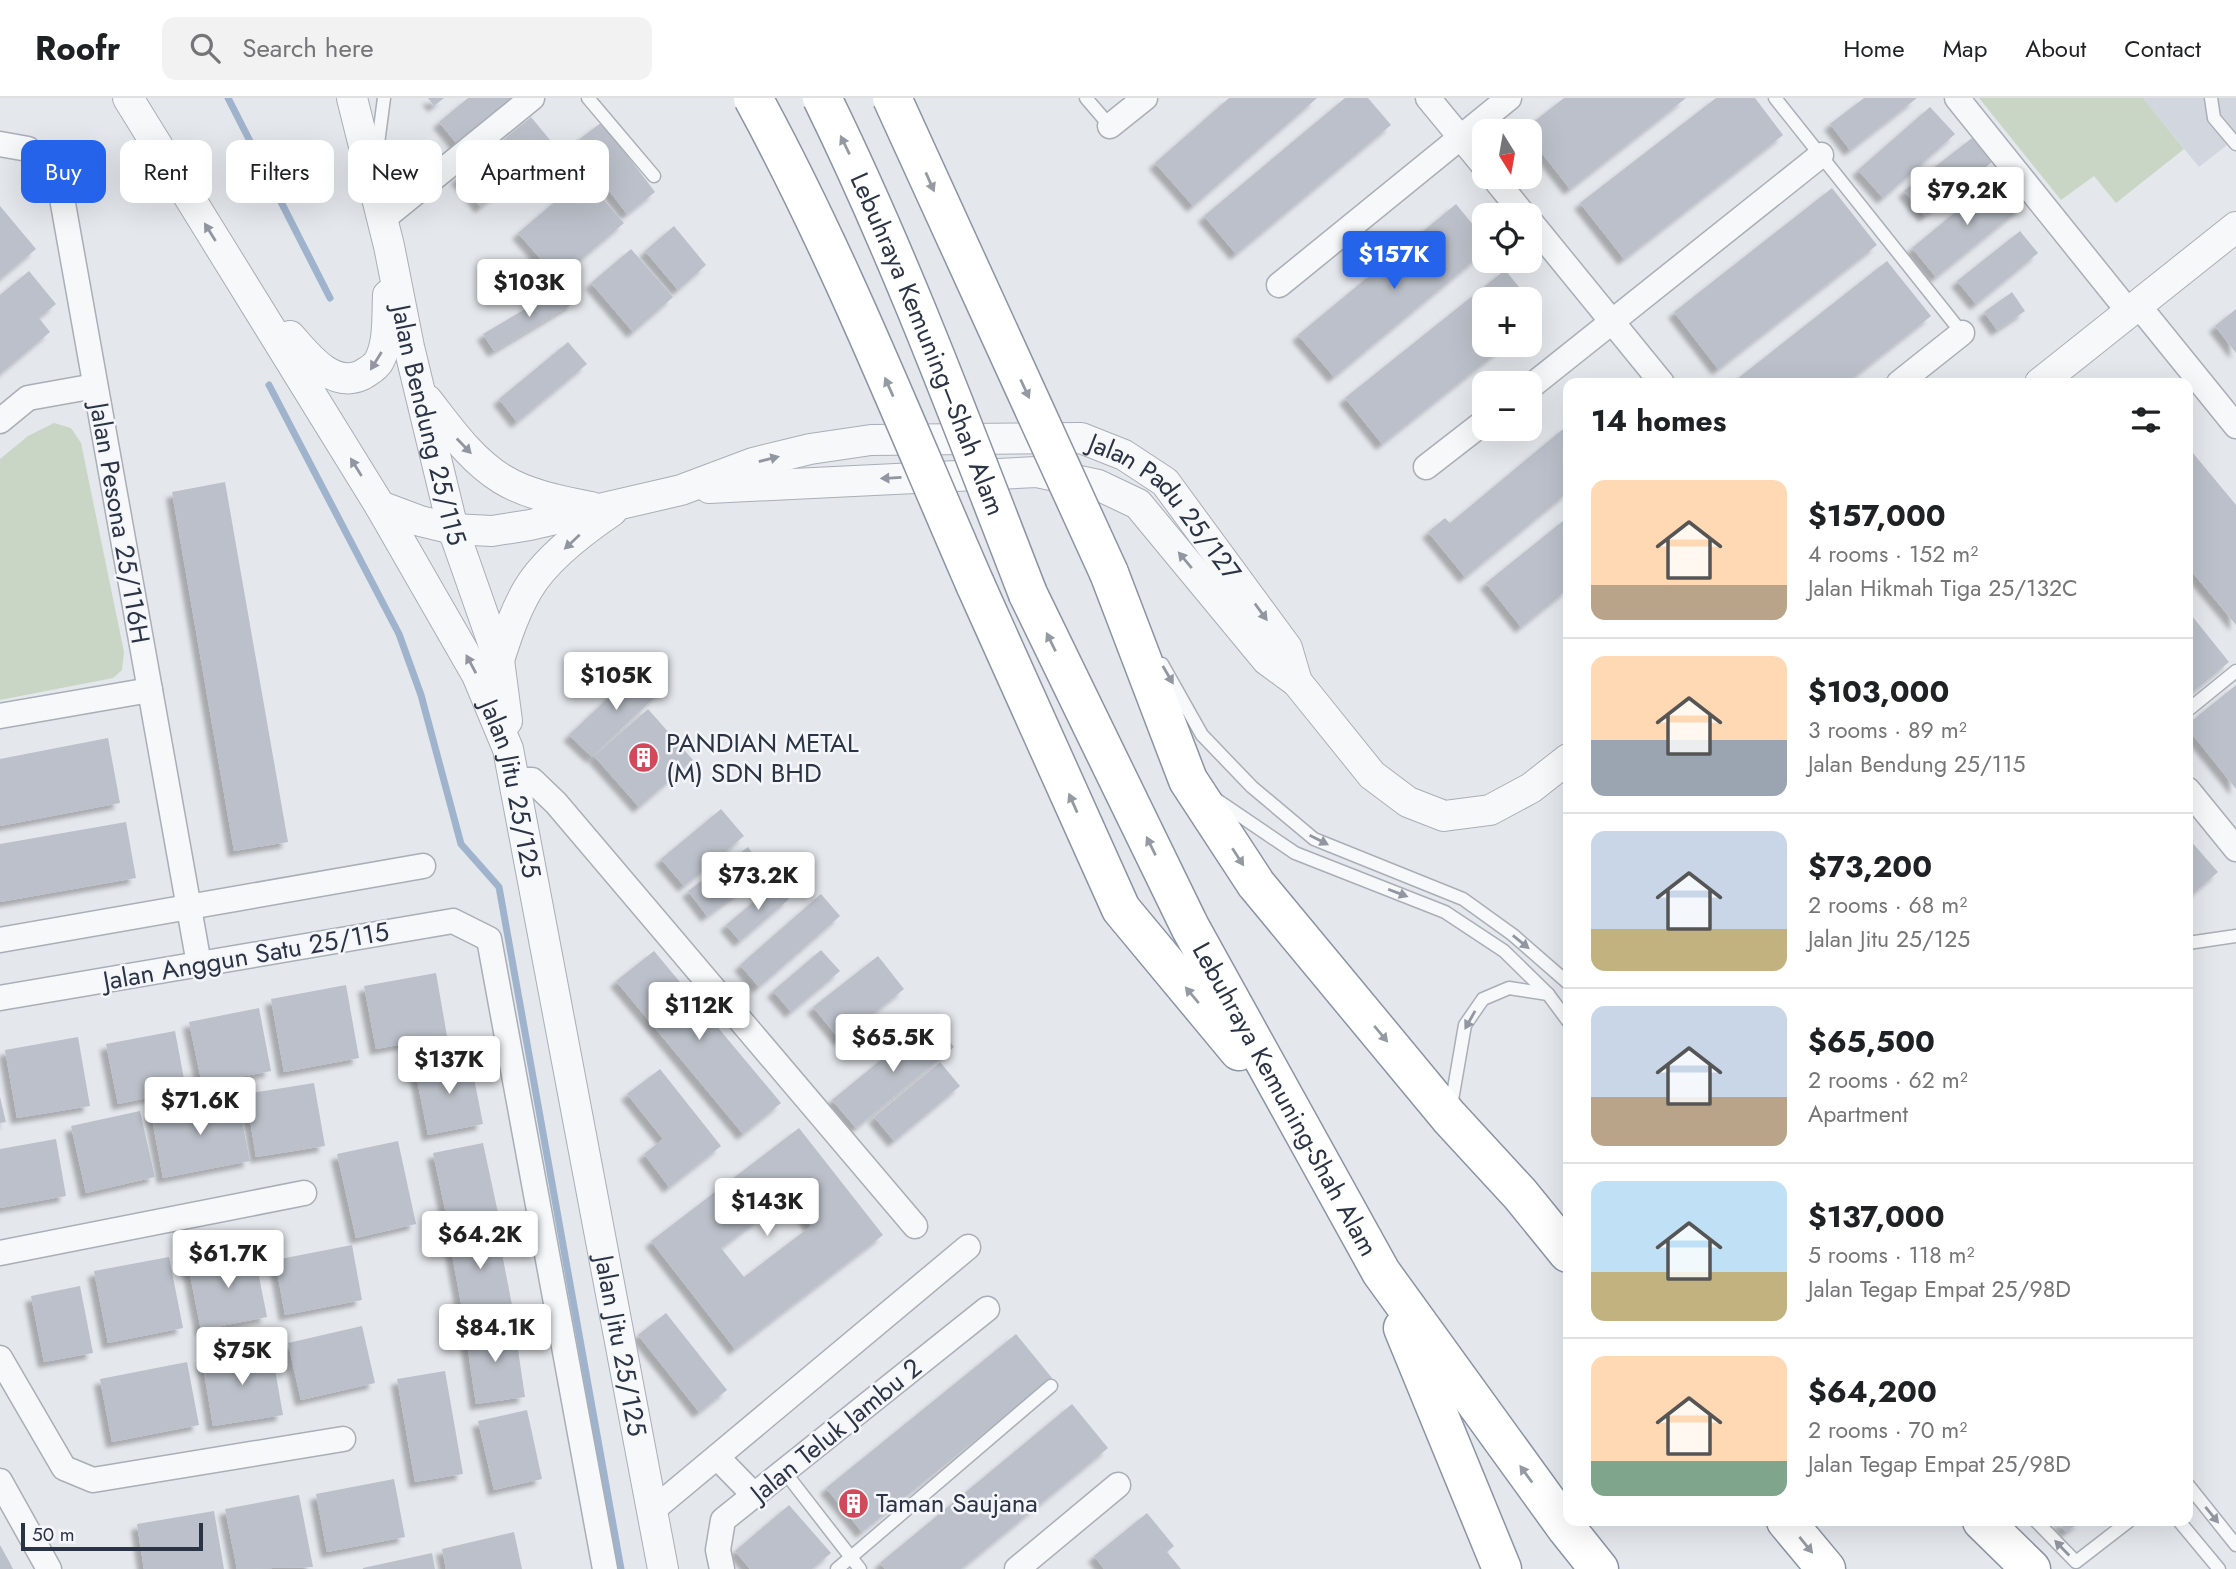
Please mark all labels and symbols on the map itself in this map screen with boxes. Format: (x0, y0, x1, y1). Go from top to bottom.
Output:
north arrow (1472, 119, 1542, 189)
one-way arrow (840, 135, 851, 155)
street label: Lebuhraya Kemuning–Shah Alam (841, 166, 1015, 521)
pin: $79.2K (1910, 167, 2024, 227)
one-way arrow (925, 172, 936, 192)
one-way arrow (204, 223, 217, 242)
pin: $157K (1345, 232, 1443, 291)
pin: $103K (480, 260, 578, 319)
street label: Jalan Bendung 25/115 (382, 299, 476, 551)
one-way arrow (370, 351, 383, 371)
one-way arrow (883, 377, 895, 397)
one-way arrow (1019, 379, 1030, 399)
street label: Jalan Pesona 25/116H (80, 397, 160, 646)
street label: Jalan Padu 25/127 (1080, 423, 1251, 589)
one-way arrow (456, 437, 473, 454)
one-way arrow (758, 453, 780, 464)
one-way arrow (350, 458, 363, 477)
one-way arrow (880, 473, 902, 484)
one-way arrow (564, 534, 581, 550)
one-way arrow (1177, 552, 1192, 570)
one-way arrow (1253, 603, 1267, 621)
one-way arrow (1045, 632, 1057, 652)
pin: $105K (567, 652, 665, 712)
one-way arrow (465, 654, 477, 674)
one-way arrow (1162, 665, 1174, 684)
street label: Jalan Jitu 25/125 (469, 691, 551, 881)
place label: PANDIAN METAL (M) SDN BHD (666, 724, 859, 792)
building icon: PANDIAN METAL (M) SDN BHD (626, 741, 660, 775)
one-way arrow (1067, 793, 1079, 813)
one-way arrow (1310, 833, 1330, 845)
one-way arrow (1145, 836, 1156, 856)
one-way arrow (1232, 847, 1245, 867)
pin: $73.2K (701, 852, 815, 912)
one-way arrow (1387, 888, 1408, 899)
street label: Jalan Anggun Satu 25/115 (97, 912, 392, 1000)
one-way arrow (1511, 934, 1529, 949)
street label: Lebuhraya Kemuning-Shah Alam (1183, 935, 1388, 1263)
pin: $112K (650, 982, 748, 1042)
one-way arrow (1185, 986, 1200, 1003)
one-way arrow (1464, 1011, 1476, 1030)
pin: $65.5K (836, 1014, 950, 1074)
one-way arrow (1373, 1025, 1388, 1043)
pin: $137K (400, 1037, 498, 1096)
pin: $71.6K (143, 1077, 257, 1137)
pin: $143K (718, 1178, 816, 1238)
pin: $64.2K (423, 1212, 537, 1271)
pin: $61.7K (171, 1230, 285, 1290)
street label: Jalan Jitu 25/125 (585, 1249, 657, 1439)
pin: $84.1K (438, 1304, 552, 1364)
pin: $75K (201, 1328, 283, 1387)
street label: Jalan Teluk Jambu 2 (740, 1349, 930, 1513)
one-way arrow (1519, 1465, 1534, 1483)
place label: Taman Saujana (876, 1484, 1038, 1522)
building icon: Taman Saujana (836, 1486, 870, 1520)
one-way arrow (2204, 1506, 2219, 1524)
scale bar (21, 1520, 203, 1552)
one-way arrow (1798, 1536, 1813, 1553)
one-way arrow (2055, 1540, 2071, 1557)

